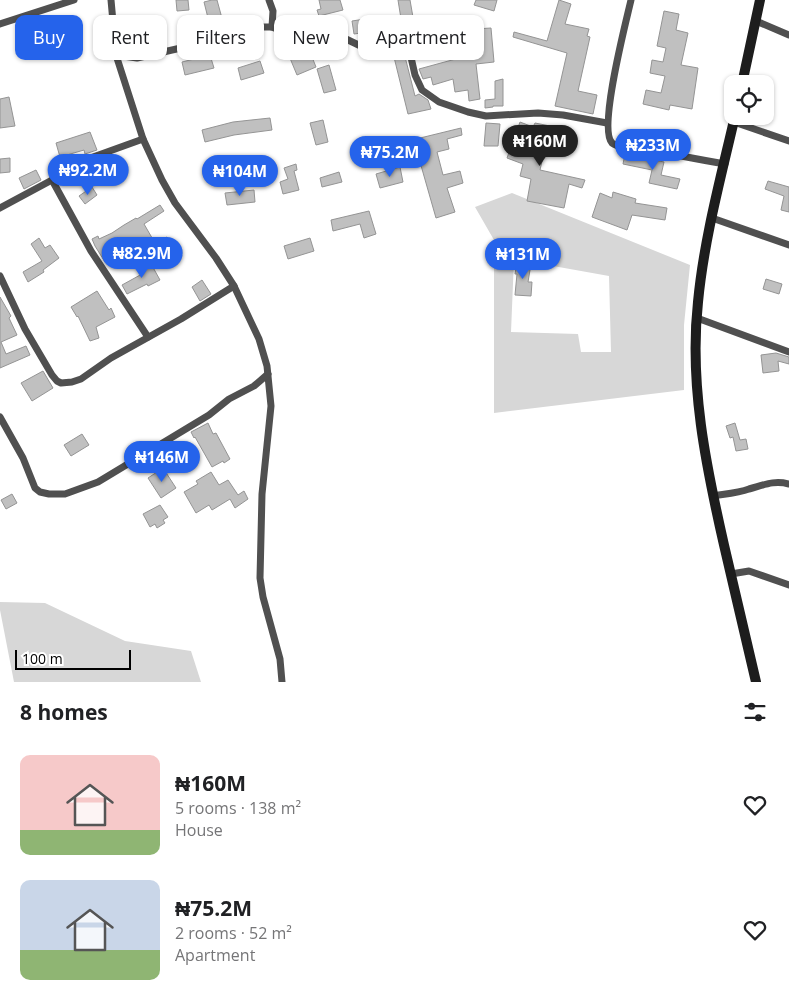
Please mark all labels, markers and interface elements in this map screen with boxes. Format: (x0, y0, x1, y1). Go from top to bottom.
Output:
chip: Buy (15, 15, 83, 60)
chip: Rent (93, 15, 167, 60)
chip: Filters (177, 15, 264, 60)
chip: New (274, 15, 348, 60)
chip: Apartment (358, 15, 484, 60)
map controls (724, 75, 774, 125)
button: locate (724, 75, 774, 125)
pin: ₦160M (505, 124, 575, 167)
pin: ₦233M (618, 128, 688, 171)
text: ₦160M (513, 130, 567, 152)
text: ₦233M (626, 134, 680, 156)
pin: ₦75.2M (349, 136, 431, 178)
text: ₦75.2M (361, 141, 419, 163)
pin: ₦92.2M (47, 154, 129, 196)
pin: ₦104M (205, 154, 275, 197)
text: ₦92.2M (59, 159, 117, 181)
text: ₦104M (213, 160, 267, 182)
pin: ₦82.9M (101, 236, 183, 279)
pin: ₦131M (488, 238, 558, 280)
text: ₦82.9M (113, 242, 171, 264)
text: ₦131M (496, 243, 550, 265)
pin: ₦146M (127, 440, 197, 483)
text: ₦146M (135, 446, 189, 468)
scale bar (15, 647, 131, 670)
text: 100 m (22, 649, 63, 668)
text: 8 homes (20, 698, 108, 726)
icon: filters (741, 698, 769, 726)
text: ₦160M (175, 769, 246, 797)
icon: home (60, 775, 120, 835)
icon: heart (741, 791, 769, 819)
text: 5 rooms · 138 m² (175, 797, 301, 819)
text: House (175, 819, 223, 841)
text: ₦75.2M (175, 894, 252, 922)
icon: home (60, 900, 120, 960)
icon: heart (741, 916, 769, 944)
text: 2 rooms · 52 m² (175, 922, 292, 944)
text: Apartment (175, 944, 255, 966)

